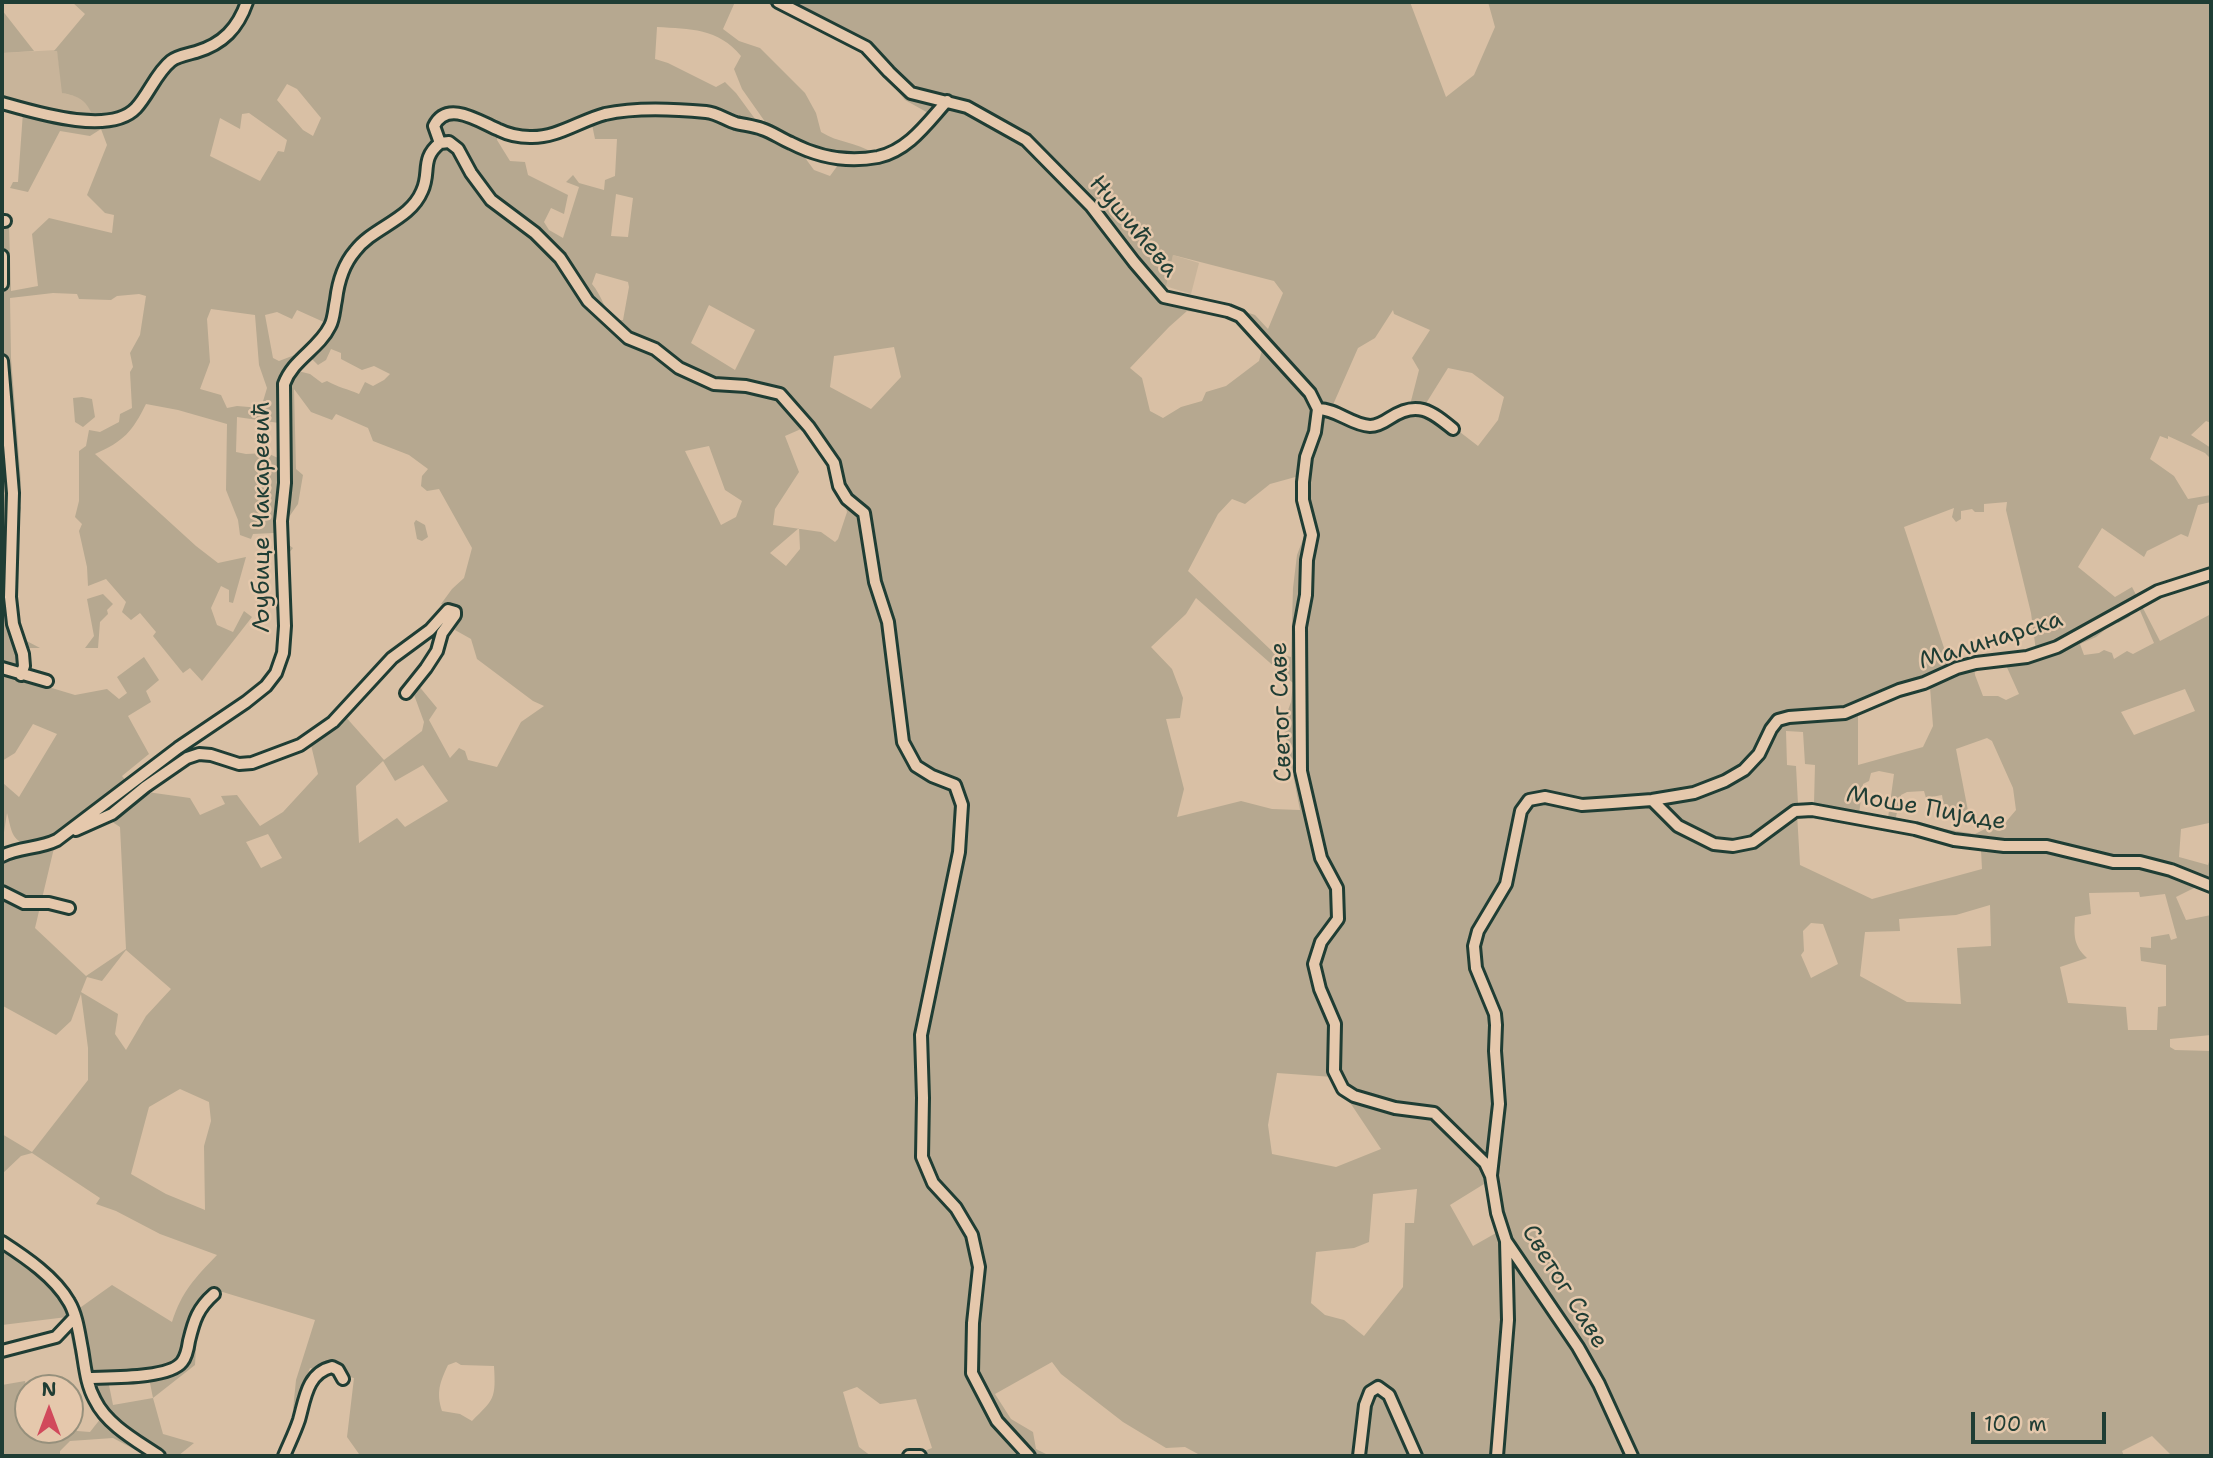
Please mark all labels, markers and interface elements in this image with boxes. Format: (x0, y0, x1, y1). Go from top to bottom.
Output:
street label: Нушићева (1082, 170, 1184, 284)
street label: Љубице Чакаревић (249, 401, 277, 633)
street label: Малинарска (1916, 605, 2066, 677)
street label: Светог Саве (1265, 641, 1299, 783)
street label: Моше Пијаде (1844, 781, 2008, 837)
street label: Светог Саве (1515, 1220, 1613, 1354)
north arrow (14, 1374, 84, 1444)
text: N (41, 1377, 57, 1402)
scale bar (1975, 1398, 2110, 1442)
text: 100 m (1984, 1410, 2047, 1438)

